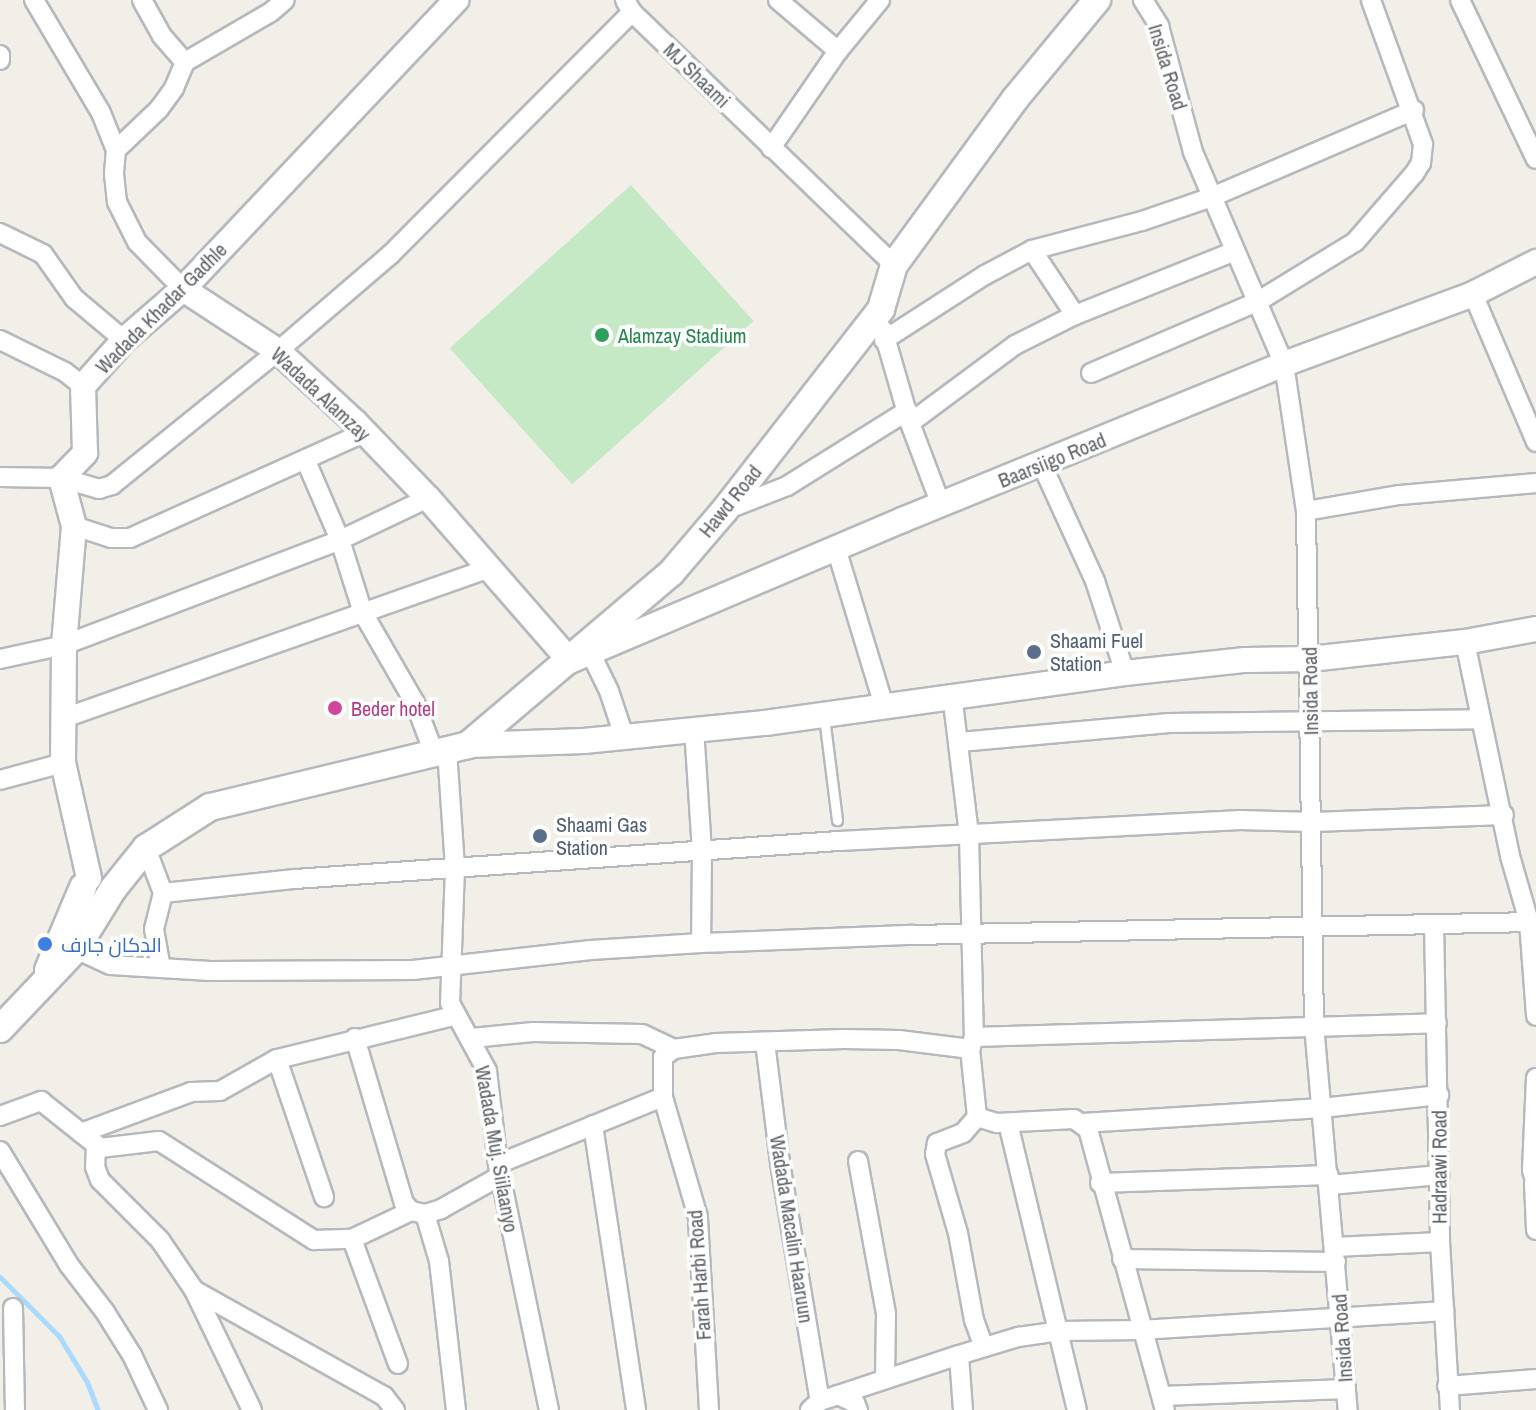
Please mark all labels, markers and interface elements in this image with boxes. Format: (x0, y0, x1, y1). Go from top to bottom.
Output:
street label: Insida Road (1144, 21, 1192, 113)
street label: MJ Shaami (659, 38, 735, 112)
street label: Wadada Khadar Gadhle (91, 238, 231, 378)
place label: Alamzay Stadium (618, 323, 747, 347)
marker: Alamzay Stadium (593, 326, 611, 344)
street label: Wadada Alamzay (266, 342, 376, 446)
street label: Baarsiigo Road (995, 428, 1109, 492)
street label: Hawd Road (694, 460, 766, 542)
place label: Shaami Fuel Station (1050, 628, 1143, 675)
marker: Shaami Fuel Station (1025, 643, 1043, 661)
street label: Insida Road (1297, 647, 1323, 735)
place label: Beder hotel (351, 696, 435, 720)
marker: Beder hotel (326, 699, 344, 717)
place label: Shaami Gas Station (556, 812, 647, 859)
marker: Shaami Gas Station (531, 827, 549, 845)
place label: الدكان جارف (61, 932, 162, 956)
marker: الدكان جارف (36, 935, 54, 953)
street label: Wadada Muj. Siilaanyo (471, 1064, 523, 1234)
street label: Hadraawi Road (1427, 1110, 1451, 1224)
street label: Wadada Macalin Haaruun (765, 1133, 819, 1325)
street label: Farah Harbi Road (682, 1209, 716, 1341)
street label: Insida Road (1327, 1293, 1357, 1383)

